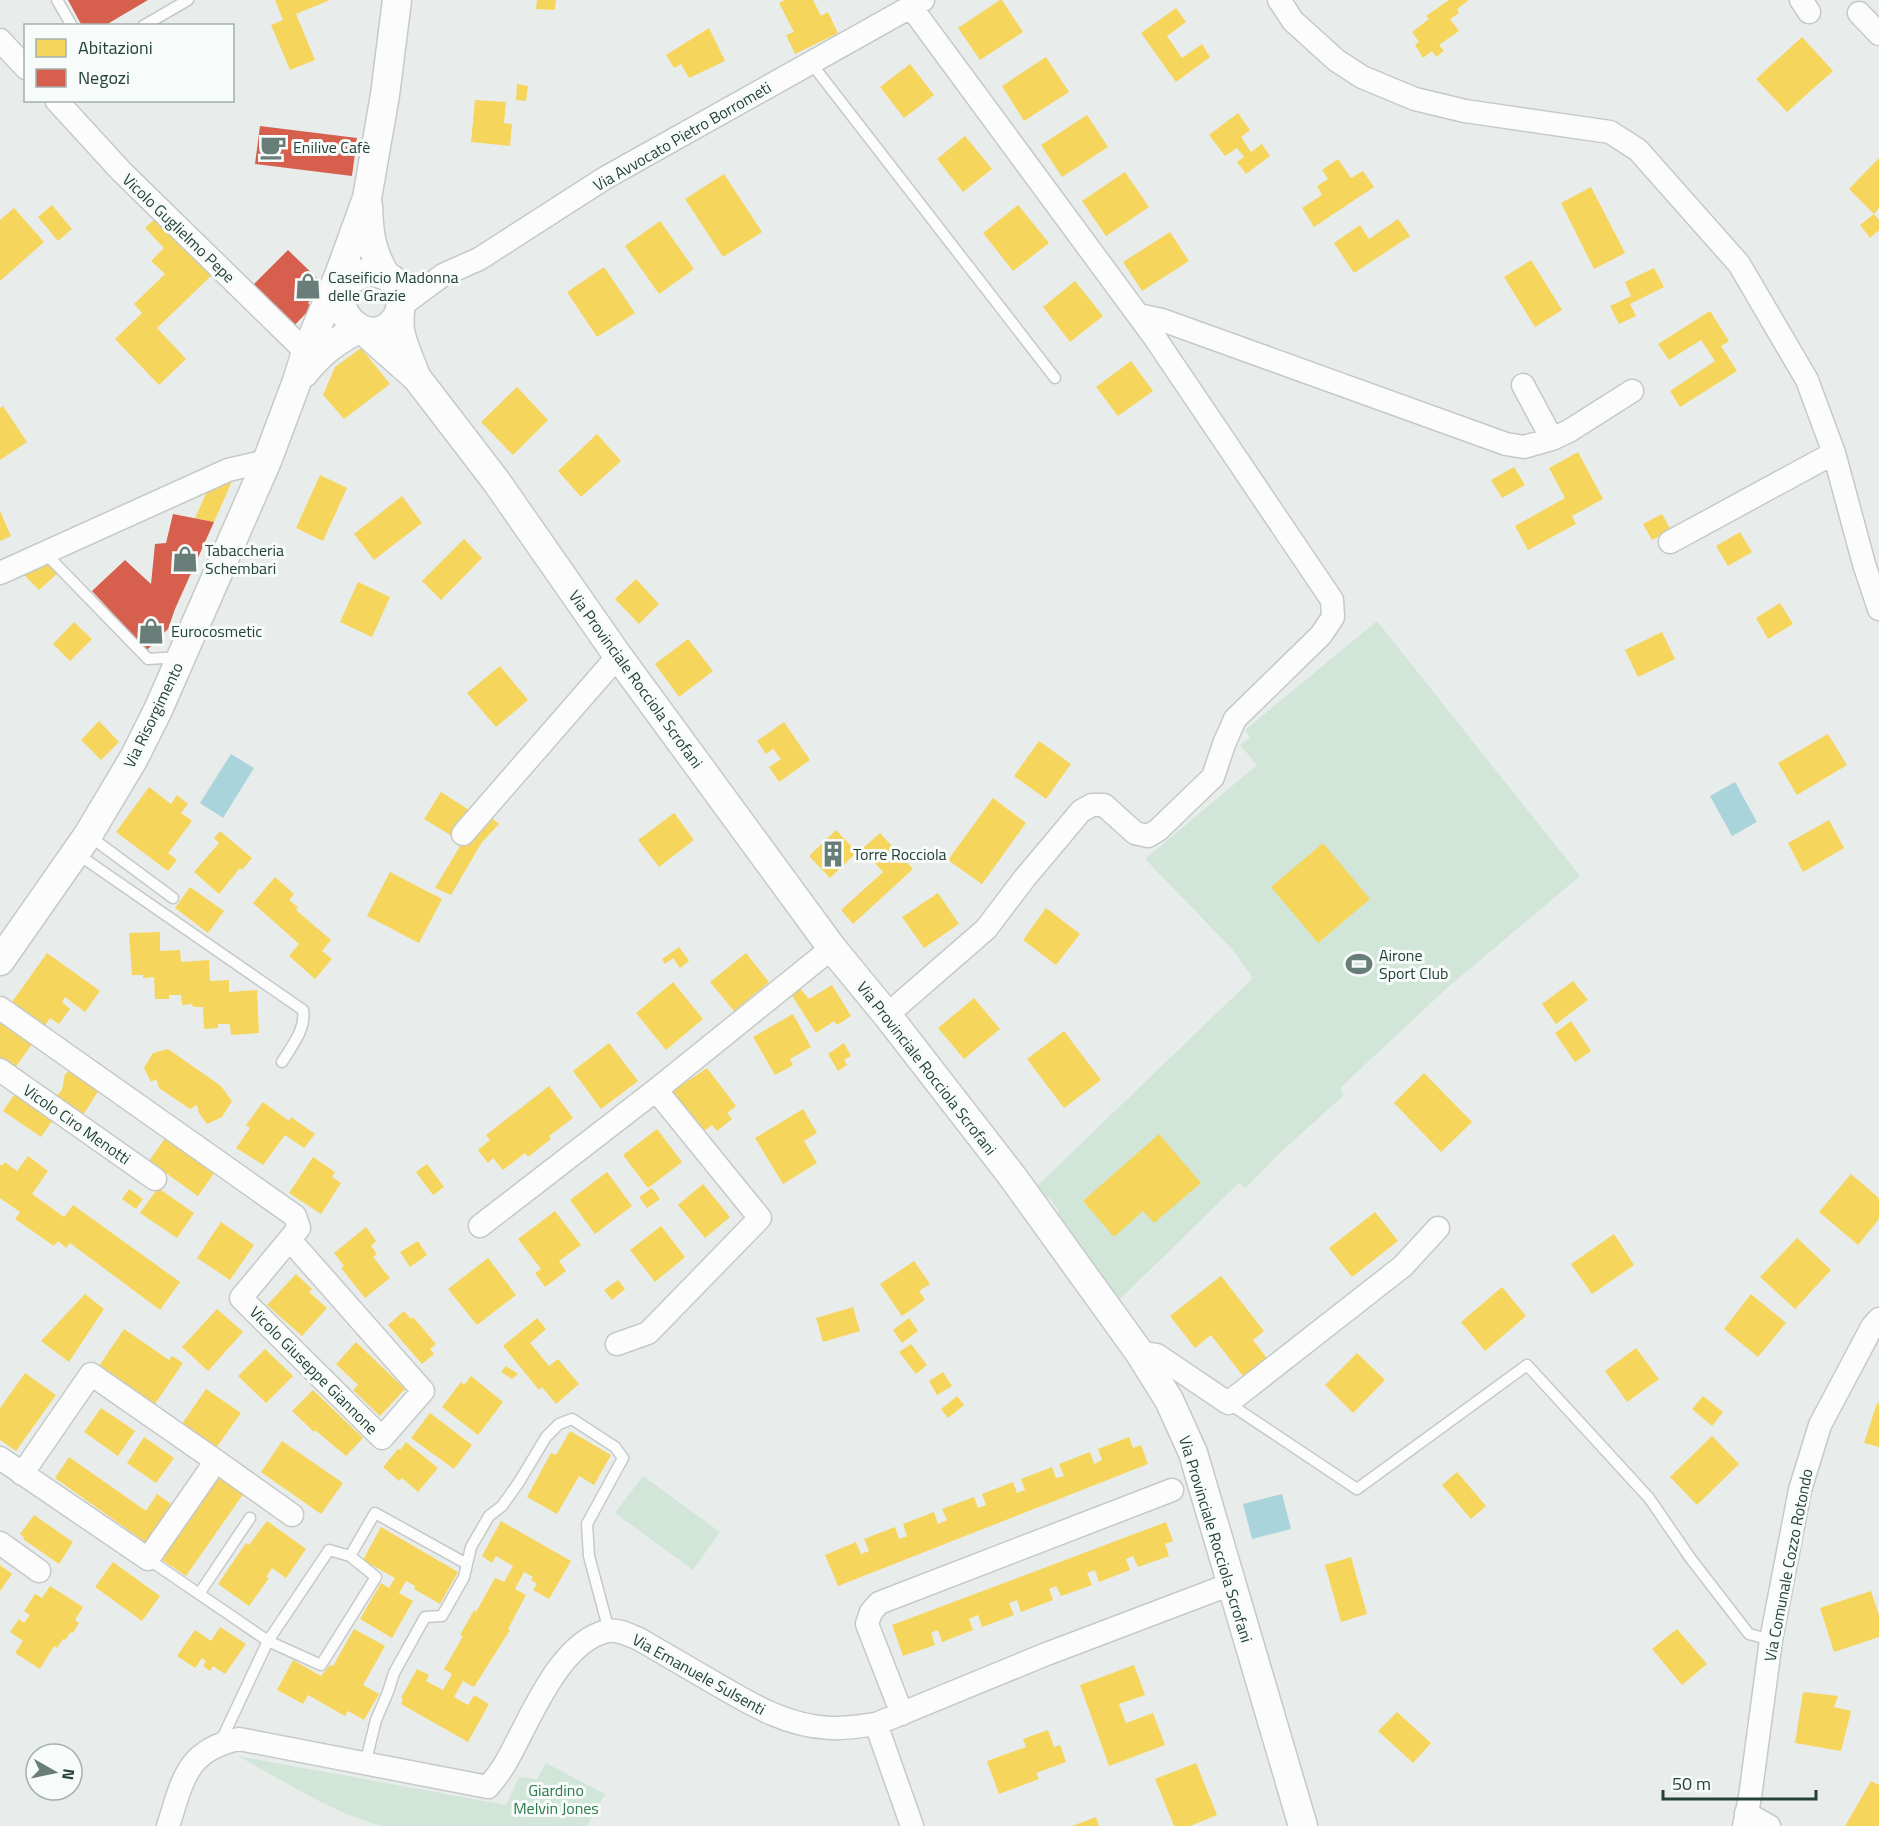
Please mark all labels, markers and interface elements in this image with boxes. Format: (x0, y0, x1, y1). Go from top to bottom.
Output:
legend (24, 24, 234, 102)
text: Abitazioni (78, 34, 153, 61)
text: Negozi (78, 64, 130, 91)
street label: Via Avvocato Pietro Borrometi (589, 75, 775, 197)
cafe icon: Enilive Cafè (258, 132, 288, 162)
place label: Enilive Cafè (293, 135, 370, 159)
street label: Vicolo Guglielmo Pepe (117, 168, 241, 288)
place label: Caseificio Madonna delle Grazie (328, 265, 459, 307)
shop icon: Caseificio Madonna delle Grazie (293, 271, 323, 301)
place label: Tabaccheria Schembari (205, 538, 284, 580)
shop icon: Tabaccheria Schembari (170, 544, 200, 574)
street label: Via Provinciale Rocciola Scrofani (563, 585, 709, 773)
shop icon: Eurocosmetic (136, 616, 166, 646)
place label: Eurocosmetic (171, 619, 262, 643)
street label: Via Risorgimento (117, 658, 189, 772)
building icon: Torre Rocciola (818, 839, 848, 869)
place label: Torre Rocciola (853, 842, 947, 866)
place label: Airone Sport Club (1379, 943, 1449, 985)
sports icon: Airone Sport Club (1344, 949, 1374, 979)
street label: Via Provinciale Rocciola Scrofani (851, 976, 1003, 1160)
street label: Vicolo Ciro Menotti (18, 1078, 136, 1170)
street label: Vicolo Giuseppe Giannone (244, 1300, 384, 1440)
street label: Via Provinciale Rocciola Scrofani (1173, 1433, 1259, 1645)
street label: Via Comunale Cozzo Rotondo (1758, 1466, 1818, 1664)
street label: Via Emanuele Sulsenti (628, 1627, 770, 1721)
north arrow (24, 1742, 84, 1802)
scale bar (1663, 1763, 1816, 1801)
text: N (56, 1767, 82, 1782)
text: 50 m (1672, 1770, 1711, 1797)
park label: Giardino Melvin Jones (513, 1778, 599, 1820)

